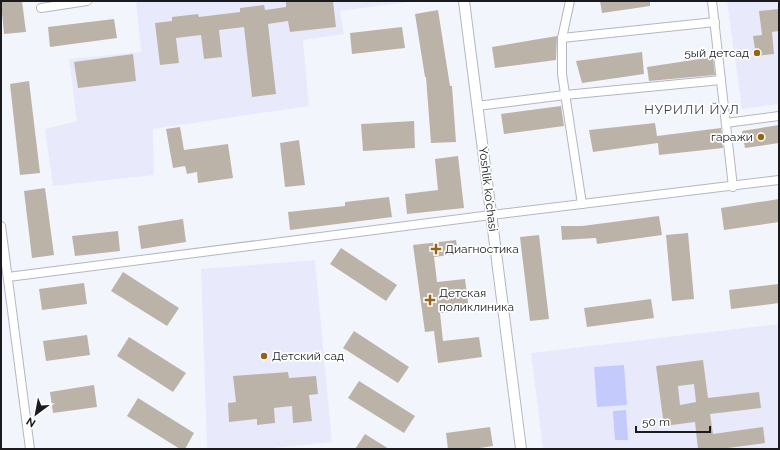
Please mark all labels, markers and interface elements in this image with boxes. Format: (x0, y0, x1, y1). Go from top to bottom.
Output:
place label: 5ый детсад (684, 46, 749, 60)
marker: 5ый детсад (752, 48, 762, 58)
district label: НУРИЛИ ЙУЛ (644, 102, 740, 117)
place label: гаражи (711, 130, 753, 144)
marker: гаражи (756, 132, 766, 142)
street label: Yoshlik ko'chasi (476, 146, 500, 232)
place label: Диагностика (445, 242, 519, 256)
marker: Диагностика (430, 243, 442, 255)
place label: Детская поликлиника (439, 286, 514, 314)
marker: Детская поликлиника (424, 294, 436, 306)
place label: Детский сад (272, 349, 344, 363)
marker: Детский сад (259, 351, 269, 361)
north arrow (16, 394, 56, 434)
scale bar (636, 408, 710, 434)
text: N (24, 414, 38, 430)
text: 50 m (642, 415, 670, 429)

